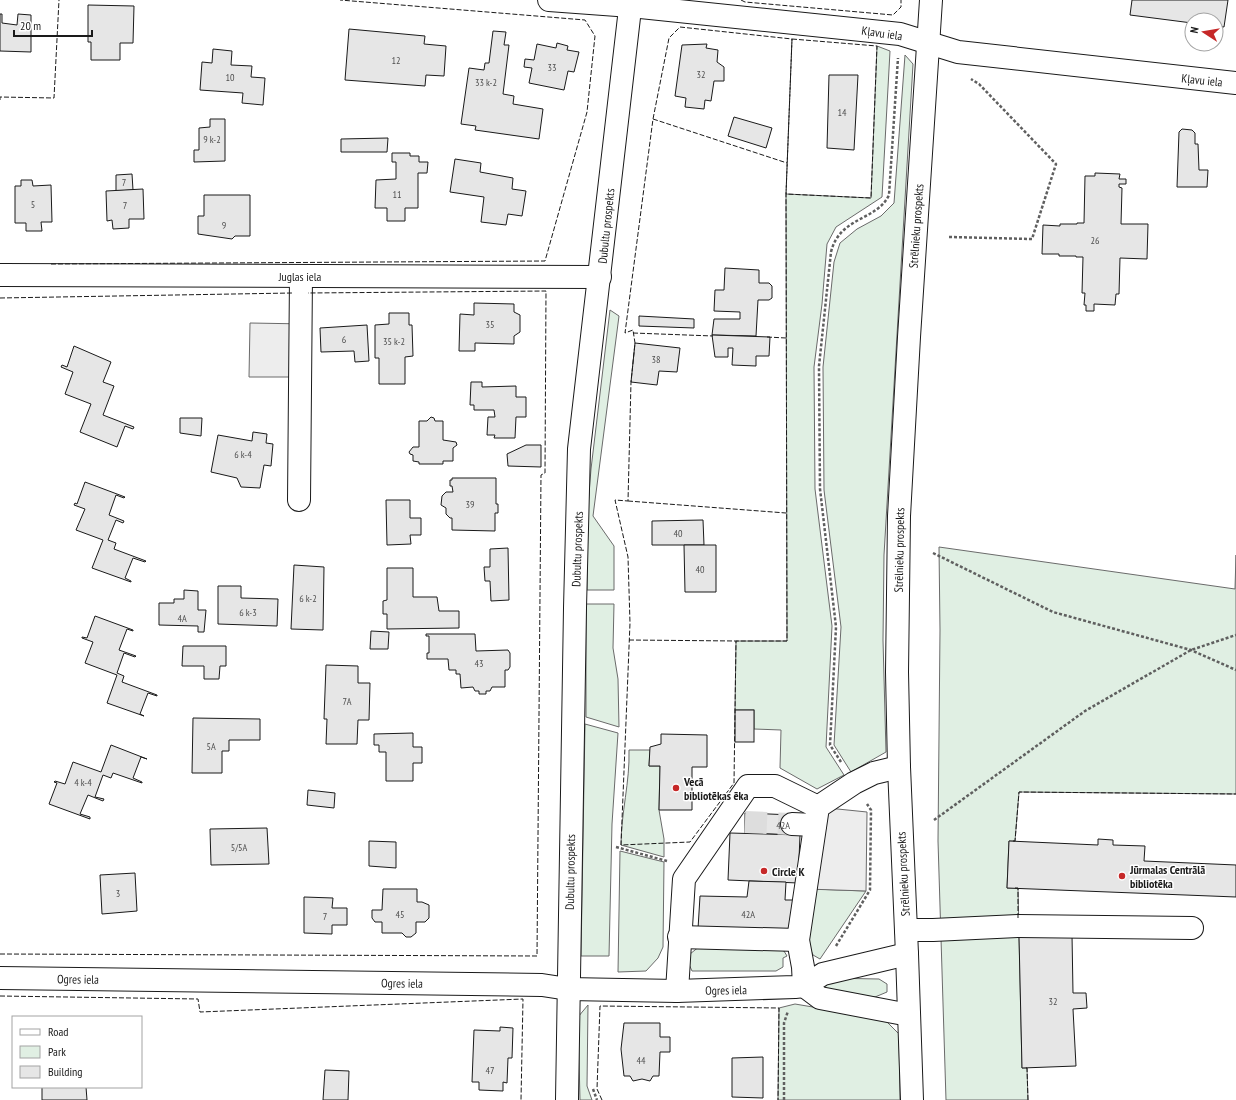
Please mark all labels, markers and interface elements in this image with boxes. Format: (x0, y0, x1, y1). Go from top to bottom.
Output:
scale bar (14, 12, 92, 38)
north arrow (1184, 12, 1224, 52)
text: 20 m (20, 18, 41, 33)
street label: Kļavu iela (861, 23, 904, 43)
text: N (1187, 26, 1202, 34)
house number: 12 (392, 54, 401, 67)
house number: 33 (548, 61, 557, 74)
house number: 32 (697, 68, 706, 81)
street label: Kļavu iela (1181, 70, 1223, 90)
house number: 10 (226, 71, 235, 84)
house number: 33 k-2 (475, 76, 497, 89)
house number: 14 (838, 106, 847, 119)
house number: 9 k-2 (203, 133, 221, 146)
house number: 7 (122, 176, 126, 189)
street label: Strēlnieku prospekts (906, 183, 926, 269)
house number: 11 (393, 188, 402, 201)
street label: Dubultu prospekts (595, 188, 617, 264)
house number: 5 (31, 198, 35, 211)
house number: 7 (123, 199, 127, 212)
house number: 9 (222, 219, 226, 232)
house number: 26 (1091, 234, 1100, 247)
street label: Juglas iela (278, 269, 322, 284)
house number: 35 (486, 318, 495, 331)
house number: 6 (342, 333, 347, 346)
house number: 35 k-2 (383, 335, 405, 348)
house number: 38 (652, 353, 661, 366)
house number: 6 k-4 (234, 448, 252, 461)
house number: 39 (466, 498, 475, 511)
street label: Strēlnieku prospekts (891, 508, 907, 592)
street label: Dubultu prospekts (568, 511, 586, 587)
house number: 40 (674, 527, 683, 540)
house number: 40 (696, 563, 705, 576)
house number: 6 k-2 (299, 592, 317, 605)
house number: 6 k-3 (239, 606, 257, 619)
house number: 4A (177, 612, 187, 625)
house number: 43 (475, 657, 484, 670)
house number: 7A (342, 695, 352, 708)
house number: 5A (206, 740, 216, 753)
place label: Vecā bibliotēkas ēka (683, 774, 749, 803)
house number: 4 k-4 (74, 776, 92, 789)
marker: Vecā bibliotēkas ēka (671, 783, 681, 793)
house number: 42A (776, 819, 790, 832)
street label: Strēlnieku prospekts (893, 831, 913, 917)
street label: Dubultu prospekts (562, 834, 578, 910)
house number: 5/5A (231, 841, 248, 854)
place label: Jūrmalas Centrālā bibliotēka (1129, 862, 1205, 891)
place label: Circle K (772, 864, 805, 879)
marker: Circle K (759, 866, 769, 876)
marker: Jūrmalas Centrālā bibliotēka (1117, 871, 1127, 881)
house number: 3 (116, 887, 120, 900)
house number: 45 (396, 908, 405, 921)
house number: 42A (741, 908, 755, 921)
house number: 7 (323, 910, 327, 923)
street label: Ogres iela (57, 971, 99, 987)
street label: Ogres iela (381, 975, 423, 991)
street label: Ogres iela (705, 982, 747, 998)
house number: 32 (1049, 995, 1058, 1008)
legend (12, 1016, 142, 1088)
text: Road (48, 1024, 68, 1039)
text: Park (48, 1044, 66, 1059)
house number: 44 (637, 1054, 646, 1067)
text: Building (48, 1064, 83, 1079)
house number: 47 (486, 1064, 495, 1077)

